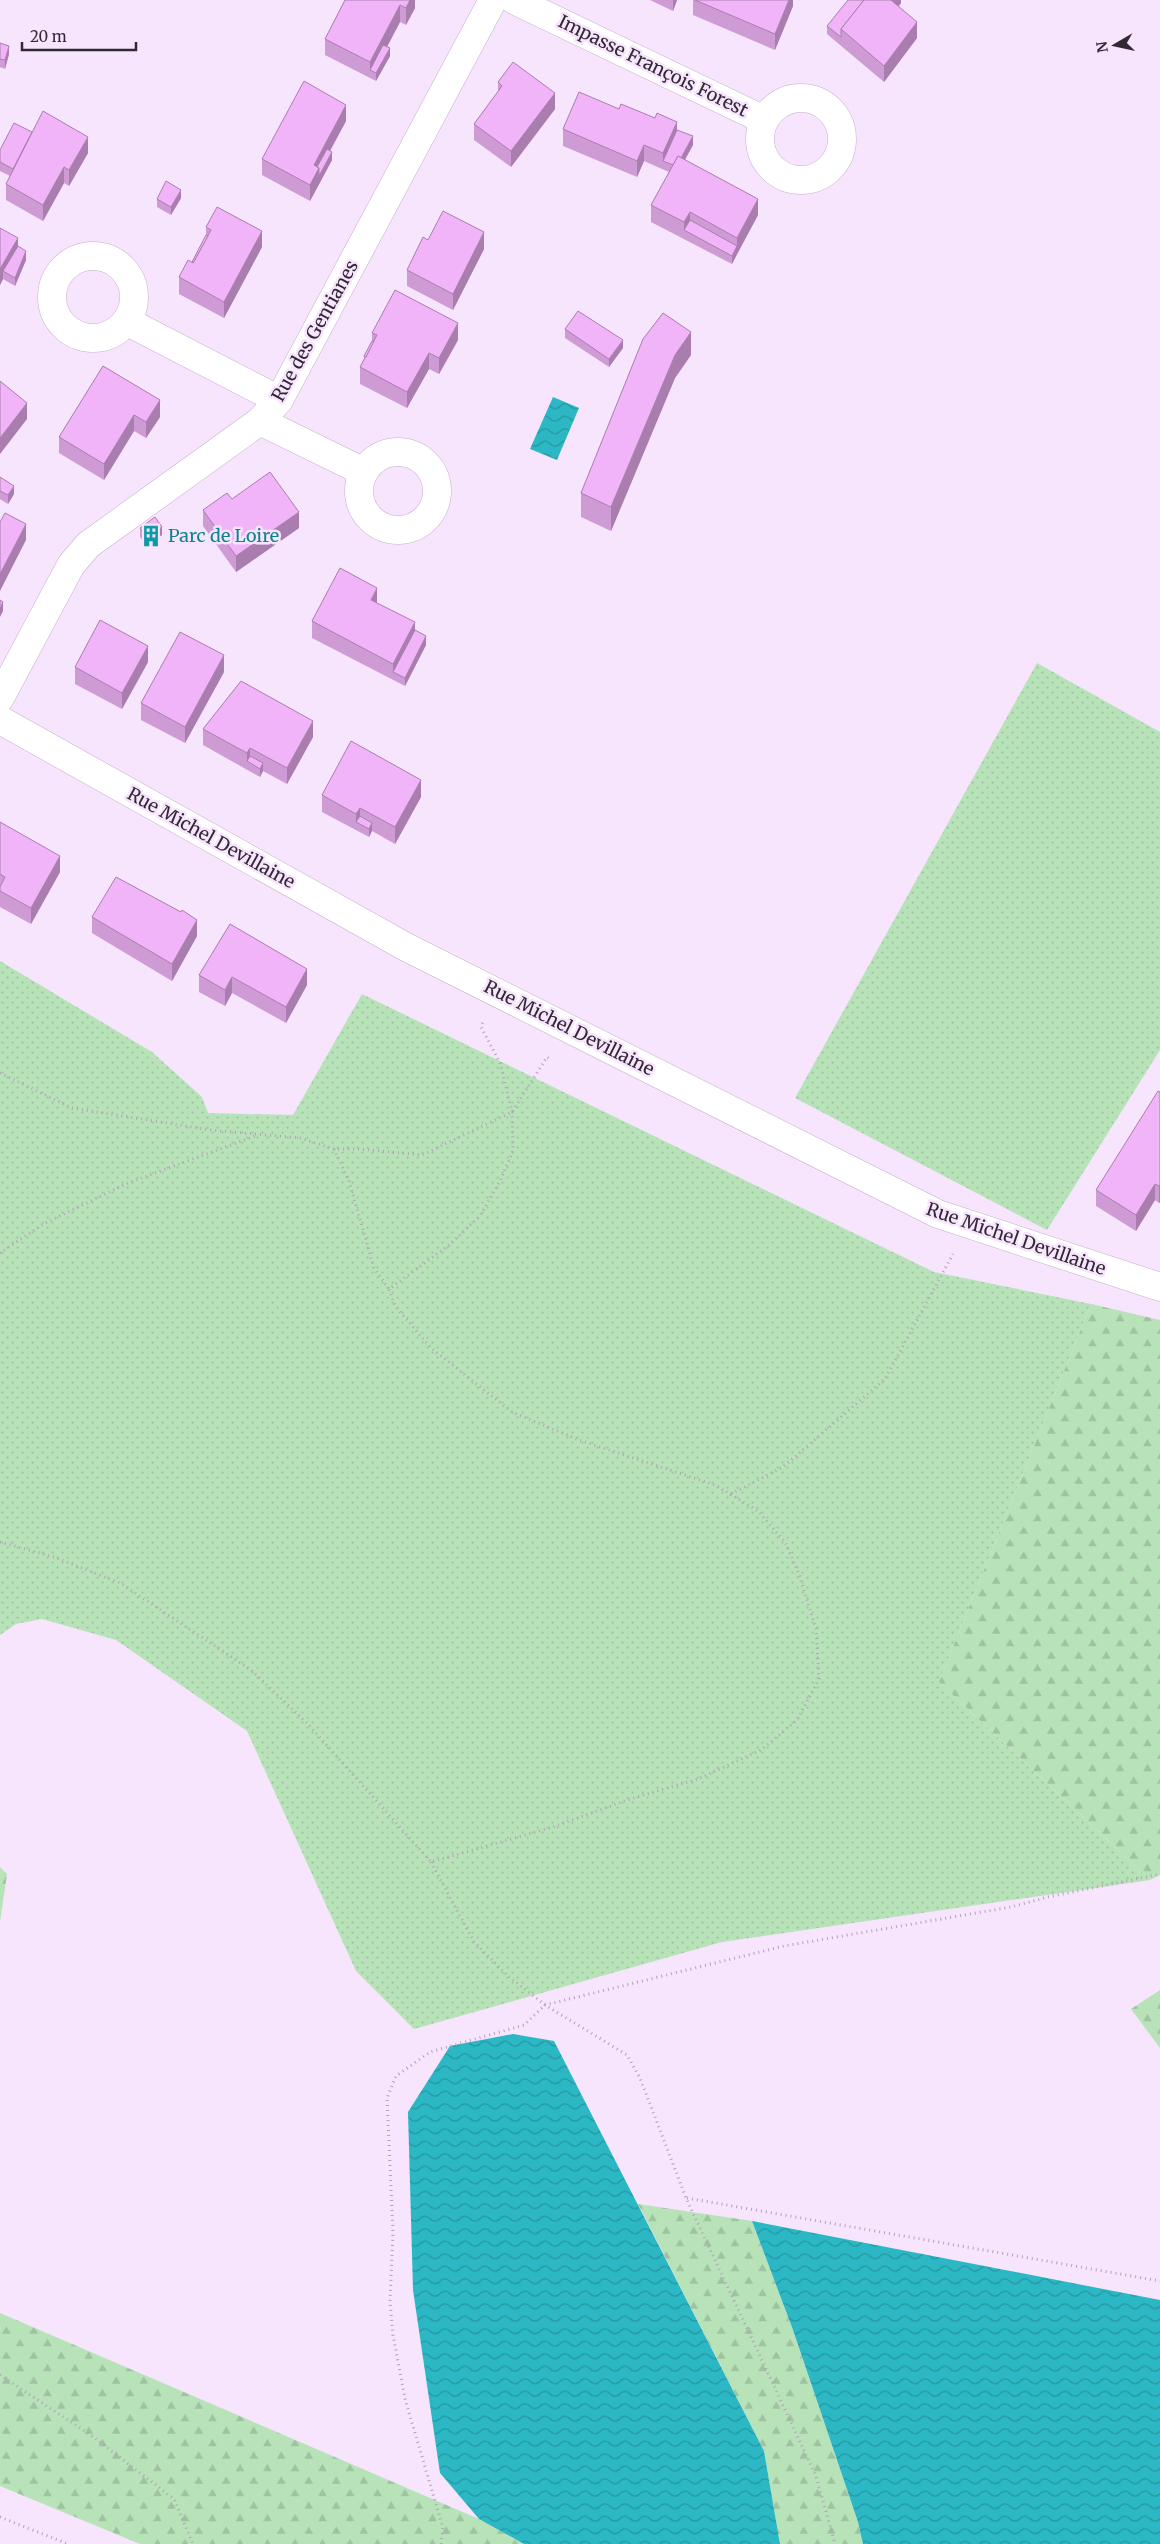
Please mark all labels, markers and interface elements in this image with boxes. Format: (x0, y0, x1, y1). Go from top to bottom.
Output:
street label: Impasse François Forest (555, 10, 752, 122)
scale bar (22, 20, 136, 52)
north arrow (1090, 20, 1140, 70)
text: 20 m (30, 27, 67, 46)
text: N (1092, 40, 1112, 54)
street label: Rue des Gentianes (266, 256, 363, 406)
building icon: Parc de Loire (138, 523, 164, 549)
place label: Parc de Loire (168, 524, 279, 547)
street label: Rue Michel Devillaine (123, 782, 299, 893)
street label: Rue Michel Devillaine (480, 975, 658, 1081)
street label: Rue Michel Devillaine (923, 1197, 1109, 1280)

